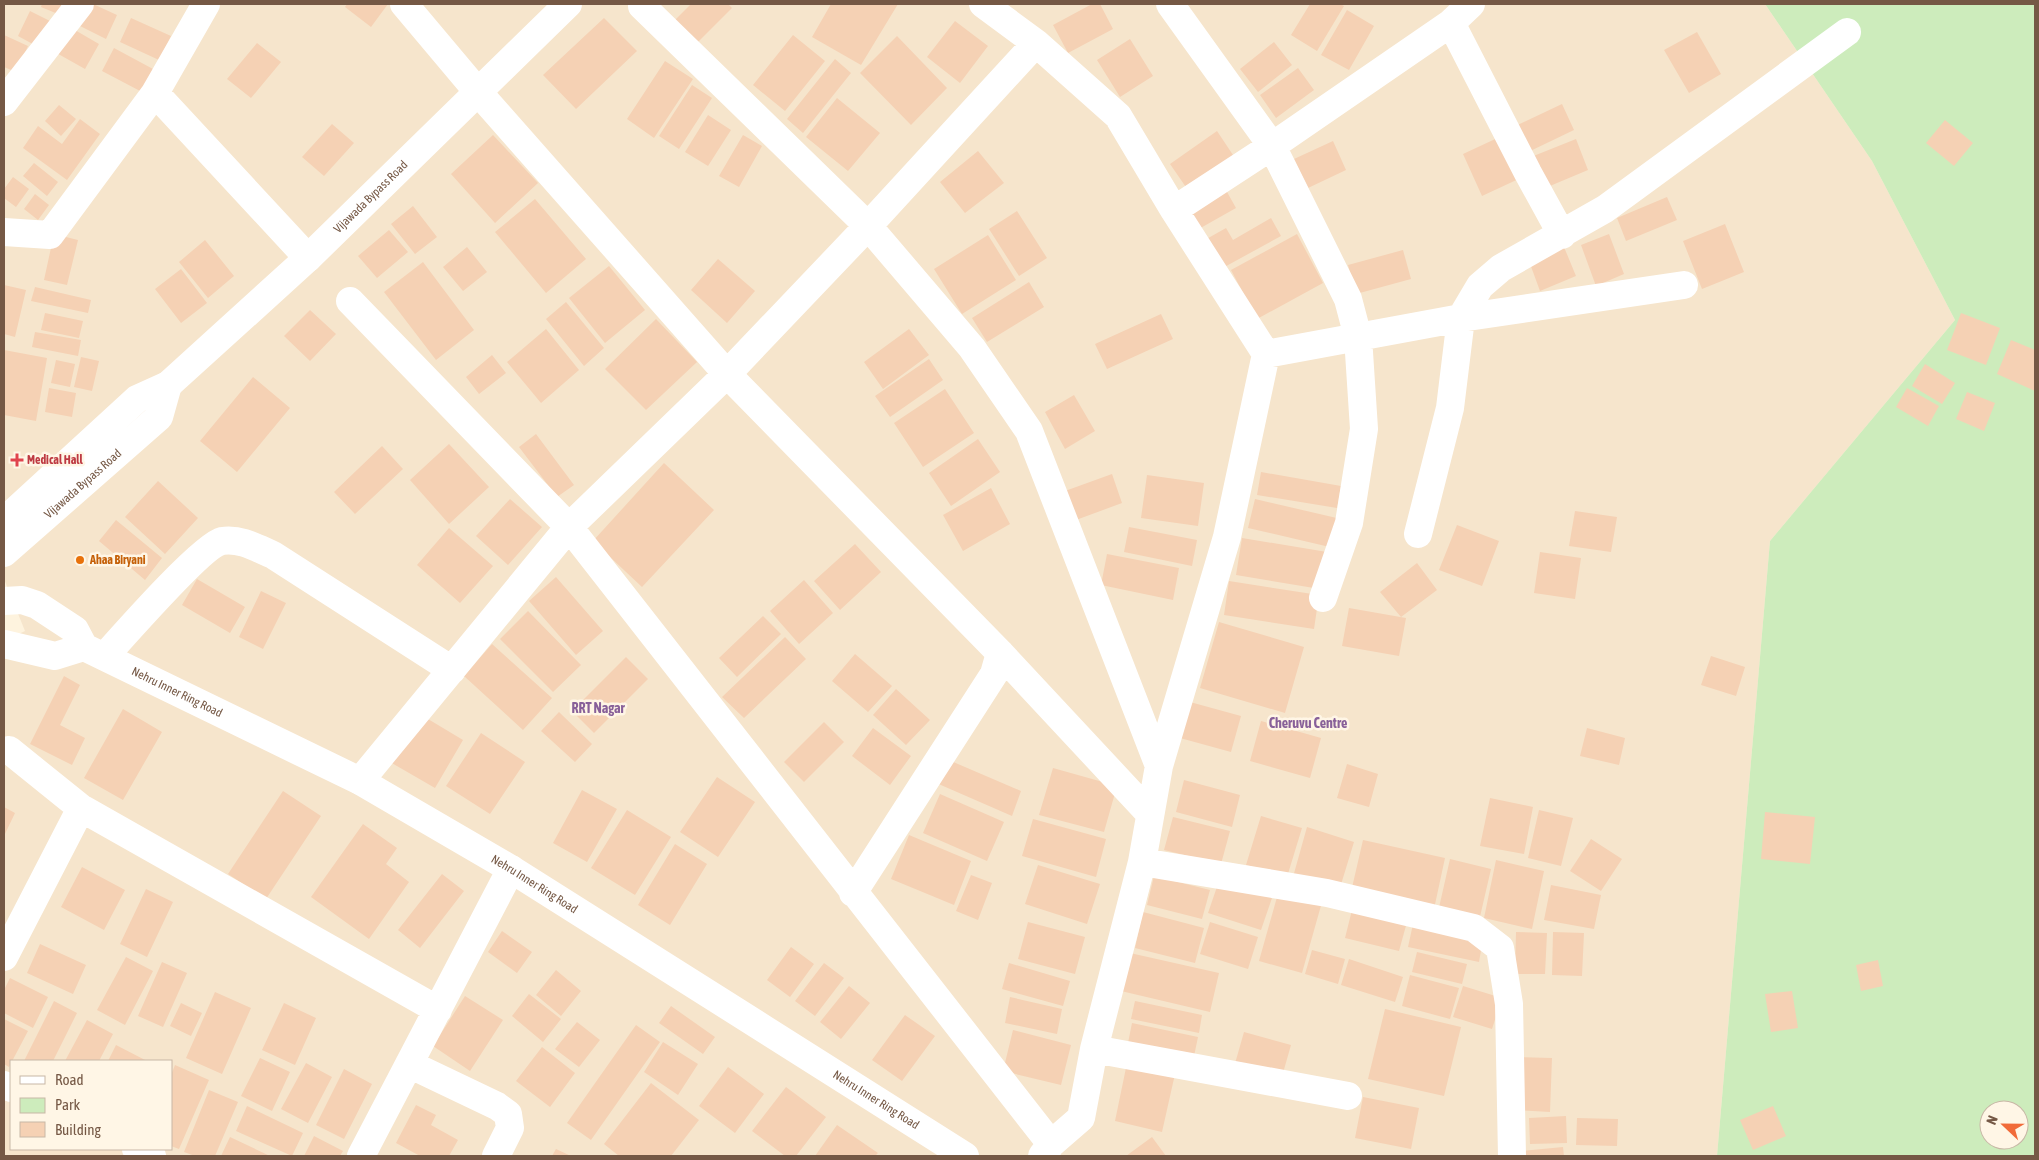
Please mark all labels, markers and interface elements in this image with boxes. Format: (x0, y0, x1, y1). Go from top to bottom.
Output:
street label: Vijawada Bypass Road (331, 158, 410, 236)
street label: Vijawada Bypass Road (42, 446, 124, 521)
place label: Medical Hall (27, 453, 83, 467)
marker: Medical Hall (11, 454, 23, 466)
place label: Ahaa Biryani (89, 553, 146, 567)
marker: Ahaa Biryani (74, 554, 86, 566)
street label: Nehru Inner Ring Road (129, 664, 225, 720)
district label: RRT Nagar (571, 700, 625, 716)
district label: Cheruvu Centre (1269, 715, 1347, 731)
street label: Nehru Inner Ring Road (489, 852, 580, 916)
legend (10, 1060, 172, 1150)
street label: Nehru Inner Ring Road (830, 1067, 922, 1132)
text: Road (55, 1071, 84, 1088)
text: Park (55, 1096, 80, 1113)
north arrow (1979, 1100, 2029, 1150)
text: N (1983, 1113, 2001, 1127)
text: Building (55, 1121, 101, 1138)

